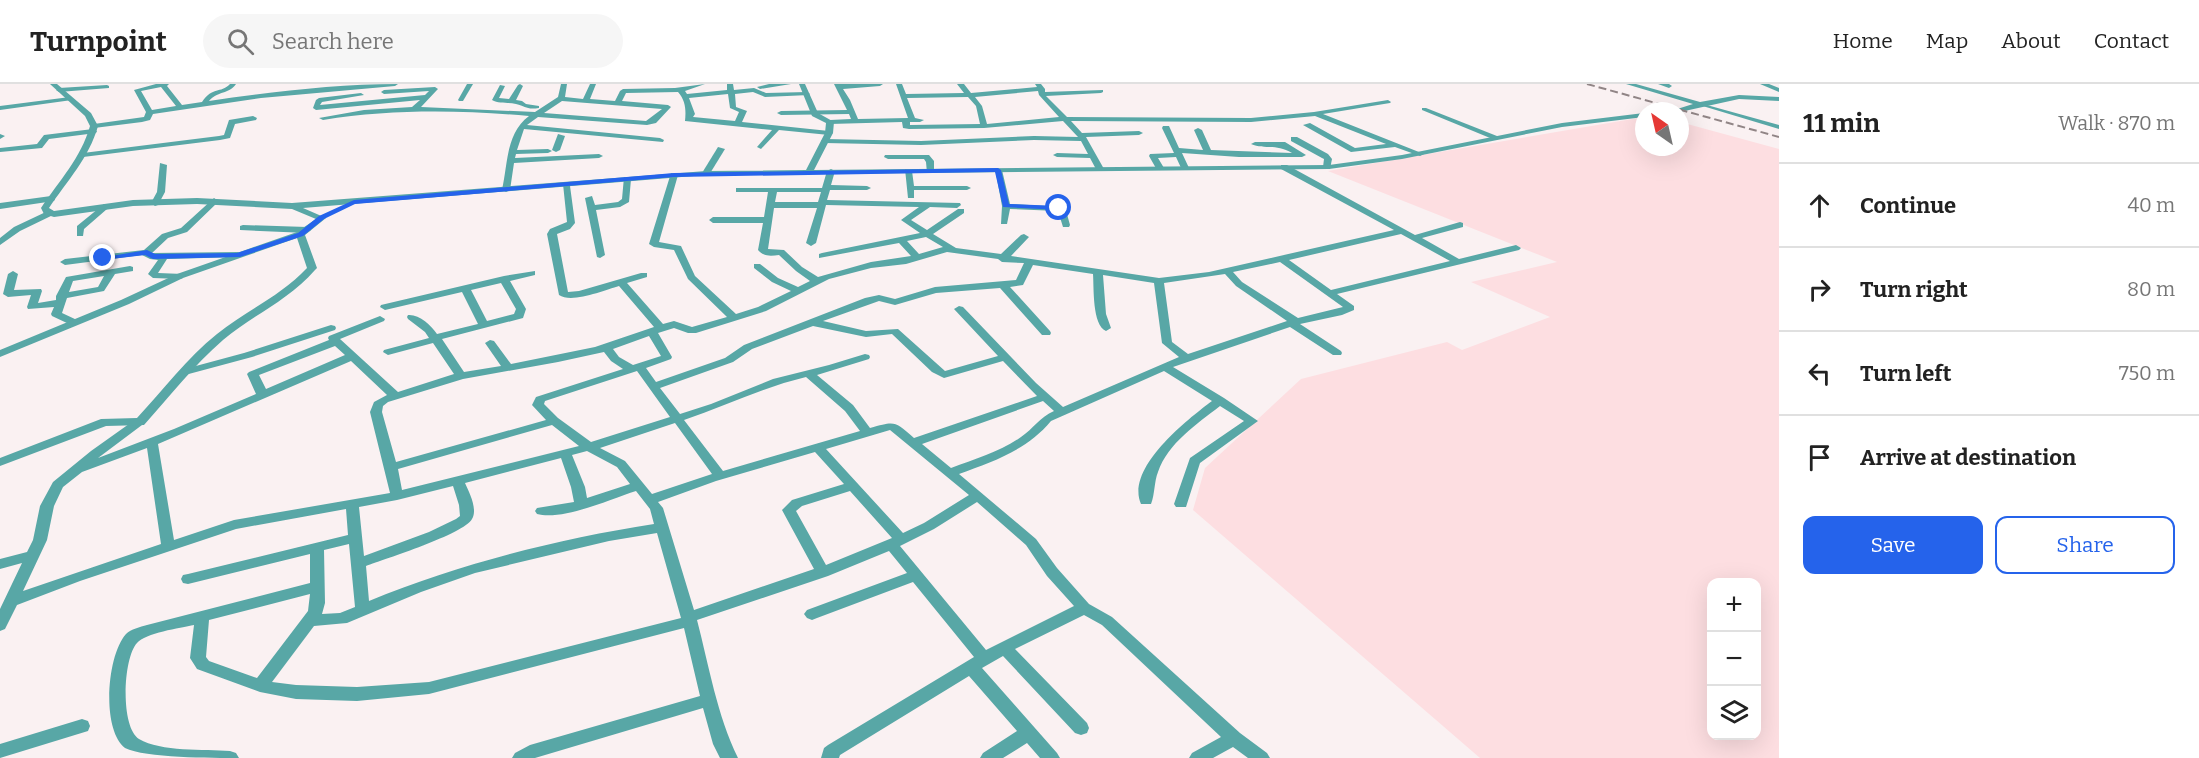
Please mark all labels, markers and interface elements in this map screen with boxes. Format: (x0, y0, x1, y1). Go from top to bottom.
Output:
search box (203, 14, 623, 68)
text: Turnpoint (30, 25, 167, 58)
icon: search (224, 25, 257, 58)
text: Search here (272, 28, 394, 55)
text: Home (1833, 28, 1893, 54)
text: Map (1926, 28, 1968, 54)
text: About (2001, 28, 2061, 54)
text: Contact (2094, 28, 2169, 54)
north arrow (1635, 102, 1689, 156)
text: 11 min (1803, 108, 1880, 139)
text: Walk · 870 m (2058, 111, 2175, 135)
icon: ahead (1803, 189, 1836, 222)
text: Continue (1860, 192, 1956, 219)
text: 40 m (2127, 193, 2175, 217)
route start (1045, 194, 1071, 220)
route end (89, 244, 115, 270)
icon: right (1803, 273, 1836, 306)
text: Turn right (1860, 276, 1968, 303)
text: 80 m (2127, 277, 2175, 301)
icon: left (1803, 357, 1836, 390)
text: Turn left (1860, 360, 1952, 387)
text: 750 m (2119, 361, 2175, 385)
icon: arrive (1803, 441, 1836, 474)
text: Arrive at destination (1860, 444, 2076, 471)
button: Save (1803, 516, 1983, 574)
button: Share (1995, 516, 2175, 574)
map controls (1707, 578, 1761, 740)
button: + (1707, 578, 1761, 632)
button: − (1707, 632, 1761, 686)
button: layers (1707, 686, 1761, 740)

